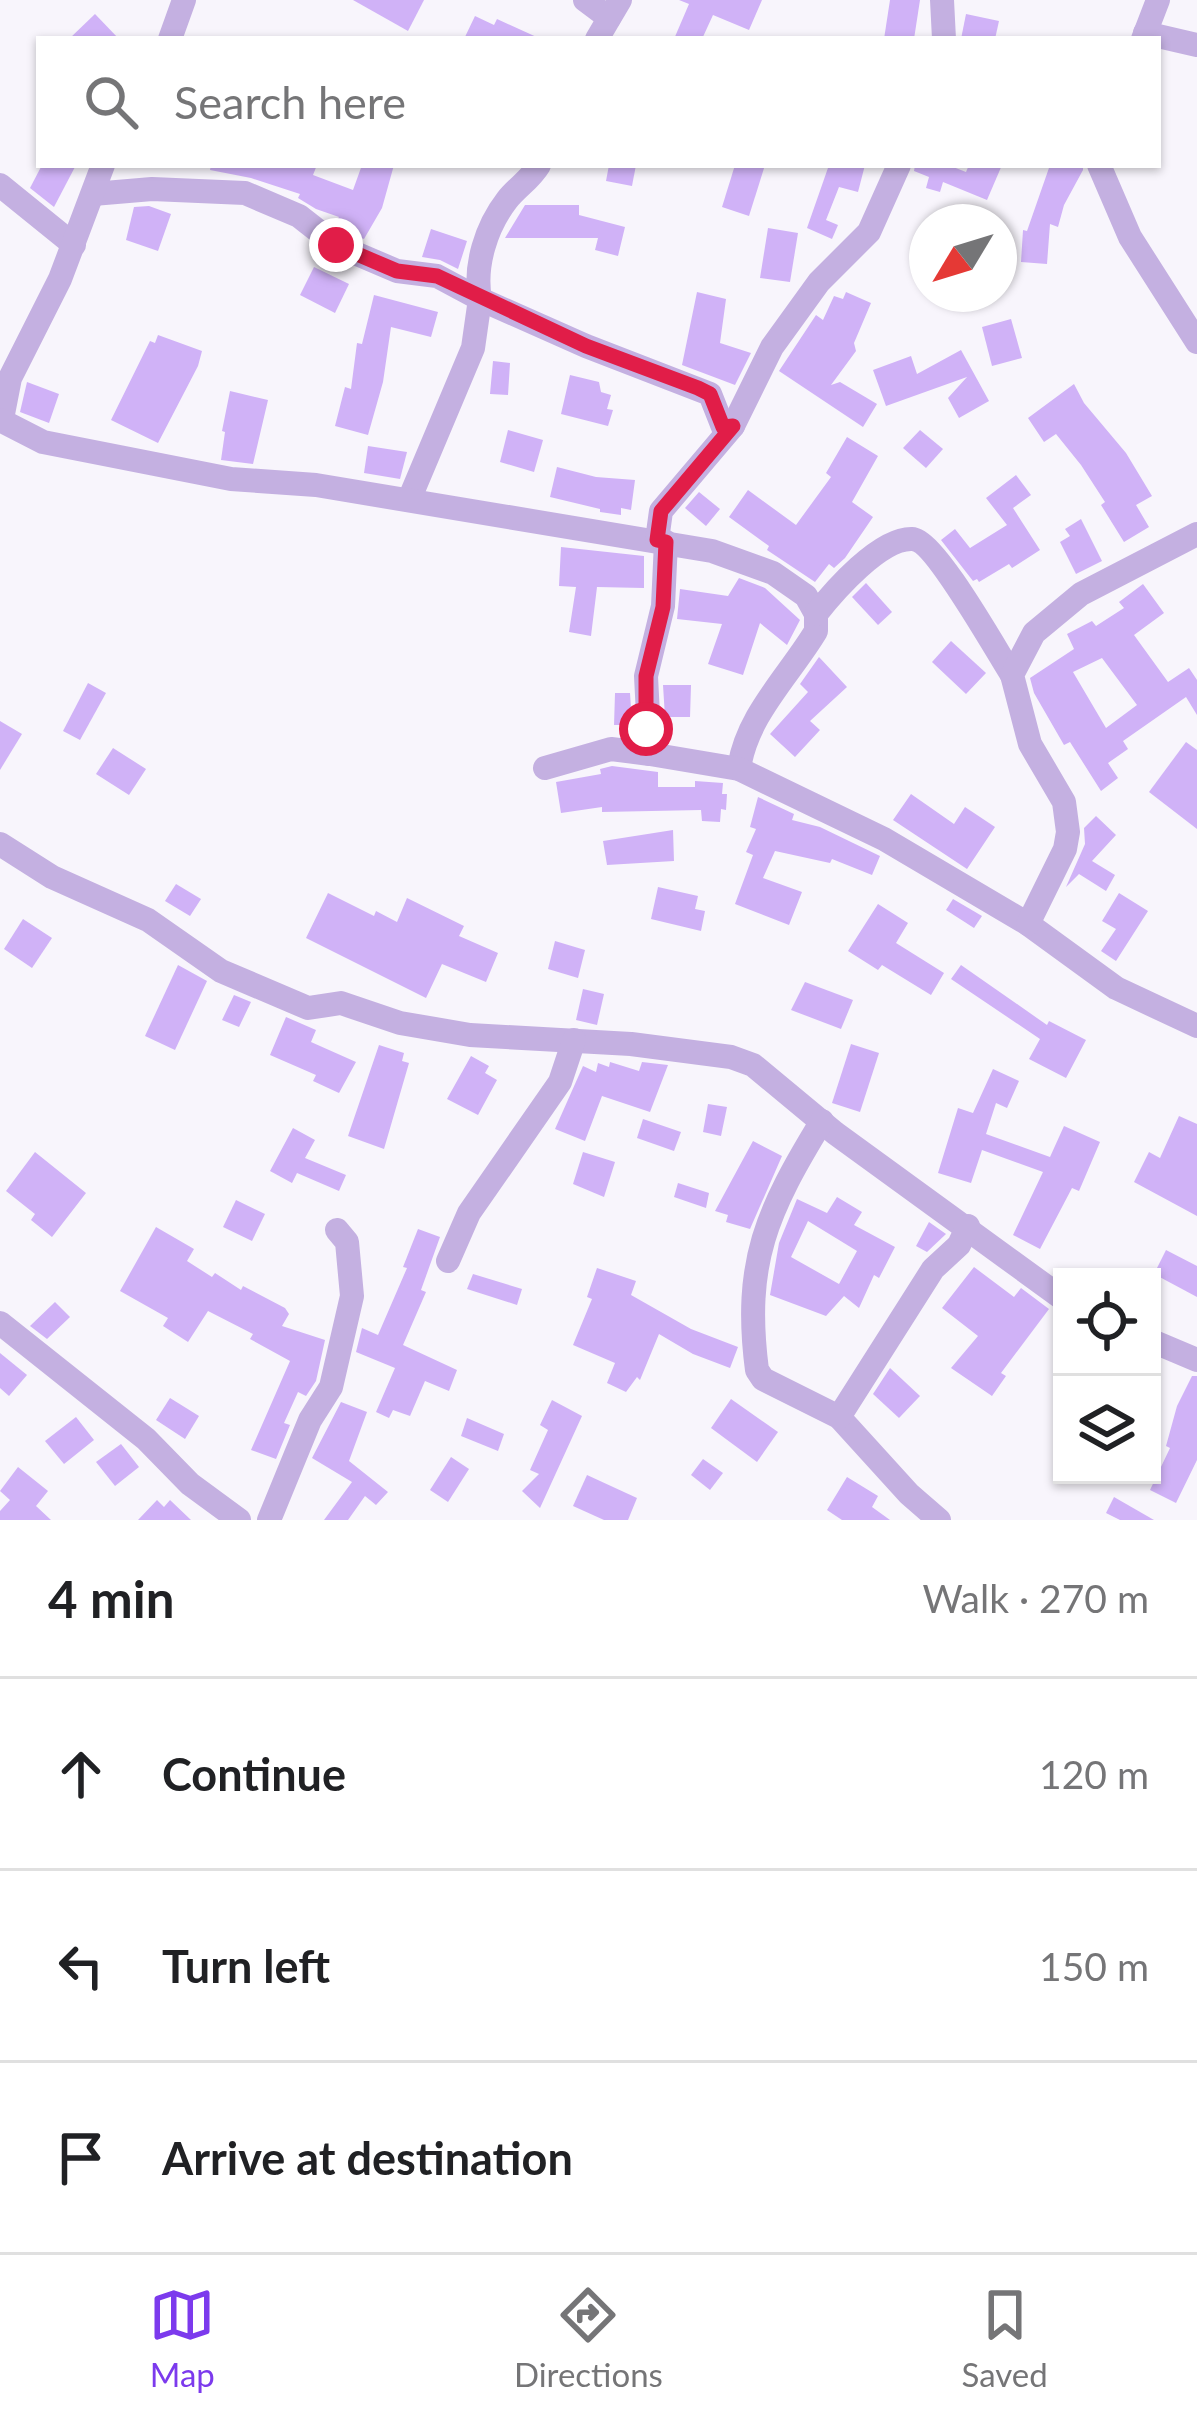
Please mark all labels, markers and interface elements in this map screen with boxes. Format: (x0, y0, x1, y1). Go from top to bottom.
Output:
search box (36, 36, 1161, 168)
icon: search (78, 69, 144, 135)
text: Search here (174, 75, 406, 129)
north arrow (909, 204, 1017, 312)
route end (309, 218, 363, 272)
route start (619, 702, 673, 756)
map controls (1053, 1268, 1161, 1484)
button: locate (1053, 1268, 1161, 1376)
button: layers (1053, 1376, 1161, 1484)
text: 4 min (48, 1568, 174, 1629)
text: Walk · 270 m (922, 1575, 1149, 1621)
icon: ahead (48, 1741, 114, 1807)
text: Continue (162, 1747, 346, 1801)
text: 120 m (1039, 1751, 1149, 1797)
icon: left (48, 1933, 114, 1999)
text: Turn left (162, 1939, 330, 1993)
text: 150 m (1039, 1943, 1149, 1989)
icon: arrive (48, 2125, 114, 2191)
text: Arrive at destination (162, 2131, 573, 2185)
tab: Map (149, 2282, 215, 2394)
tab: Directions (514, 2282, 663, 2394)
tab: Saved (961, 2282, 1048, 2394)

